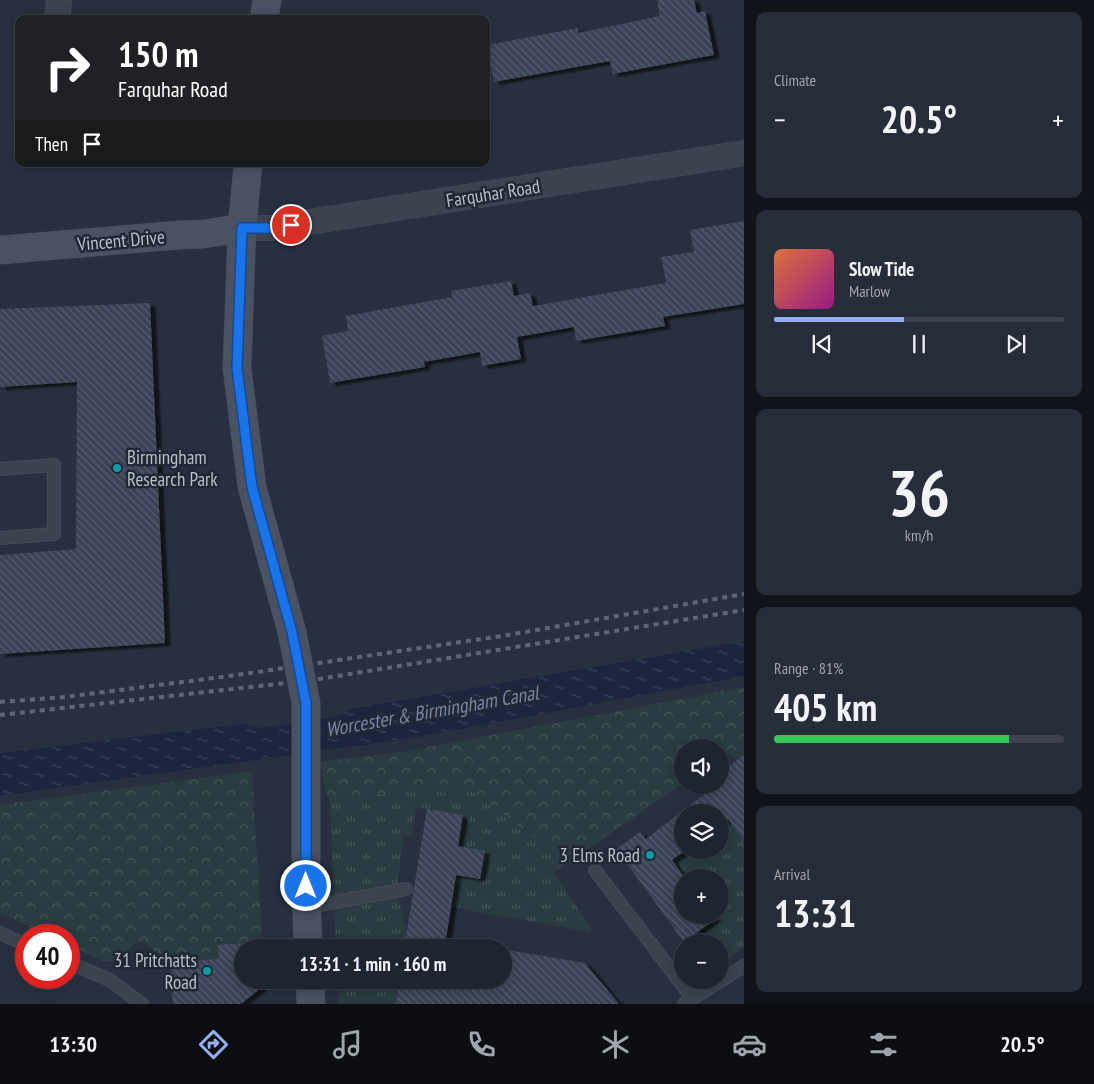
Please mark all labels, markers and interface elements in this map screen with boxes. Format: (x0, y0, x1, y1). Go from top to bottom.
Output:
text: 150 m (118, 31, 199, 77)
icon: right (35, 35, 100, 100)
text: Climate (774, 70, 816, 90)
text: Farquhar Road (118, 75, 228, 103)
text: 20.5° (881, 94, 957, 143)
text: − (774, 101, 786, 138)
text: + (1052, 101, 1064, 138)
icon: arrive (78, 130, 106, 158)
text: Then (35, 132, 68, 156)
street label: Farquhar Road (444, 174, 542, 212)
pin (270, 204, 312, 246)
icon: arrive (277, 211, 305, 239)
street label: Vincent Drive (75, 224, 166, 256)
text: Slow Tide (849, 257, 914, 281)
text: Marlow (849, 281, 890, 301)
icon: previous (808, 330, 836, 358)
icon: pause (905, 330, 933, 358)
icon: next (1002, 330, 1030, 358)
place label: Birmingham Research Park (127, 445, 218, 491)
text: 36 (888, 450, 950, 534)
marker: Birmingham Research Park (111, 462, 123, 474)
text: km/h (905, 525, 933, 545)
text: Range · 81% (774, 658, 843, 678)
water label: Worcester & Birmingham Canal (324, 679, 543, 743)
text: 405 km (774, 682, 877, 731)
map controls (674, 739, 729, 989)
button: sound (674, 739, 729, 794)
button: layers (674, 804, 729, 859)
place label: 3 Elms Road (560, 843, 640, 867)
marker: 3 Elms Road (644, 849, 656, 861)
position arrow (279, 859, 331, 911)
text: Arrival (774, 864, 810, 884)
button: + (674, 869, 729, 924)
text: 13:31 (774, 888, 856, 937)
speed limit sign: 40 (15, 924, 80, 989)
button: − (674, 934, 729, 989)
place label: 31 Pritchatts Road (114, 948, 197, 994)
text: 13:31 · 1 min · 160 m (300, 952, 446, 976)
marker: 31 Pritchatts Road (201, 965, 213, 977)
icon: directions (196, 1027, 231, 1062)
icon: music (330, 1027, 365, 1062)
icon: phone (464, 1027, 499, 1062)
icon: climate (598, 1027, 633, 1062)
icon: car (732, 1027, 767, 1062)
icon: filters (866, 1027, 901, 1062)
text: 13:30 (50, 1030, 97, 1058)
text: 20.5° (1000, 1030, 1044, 1058)

